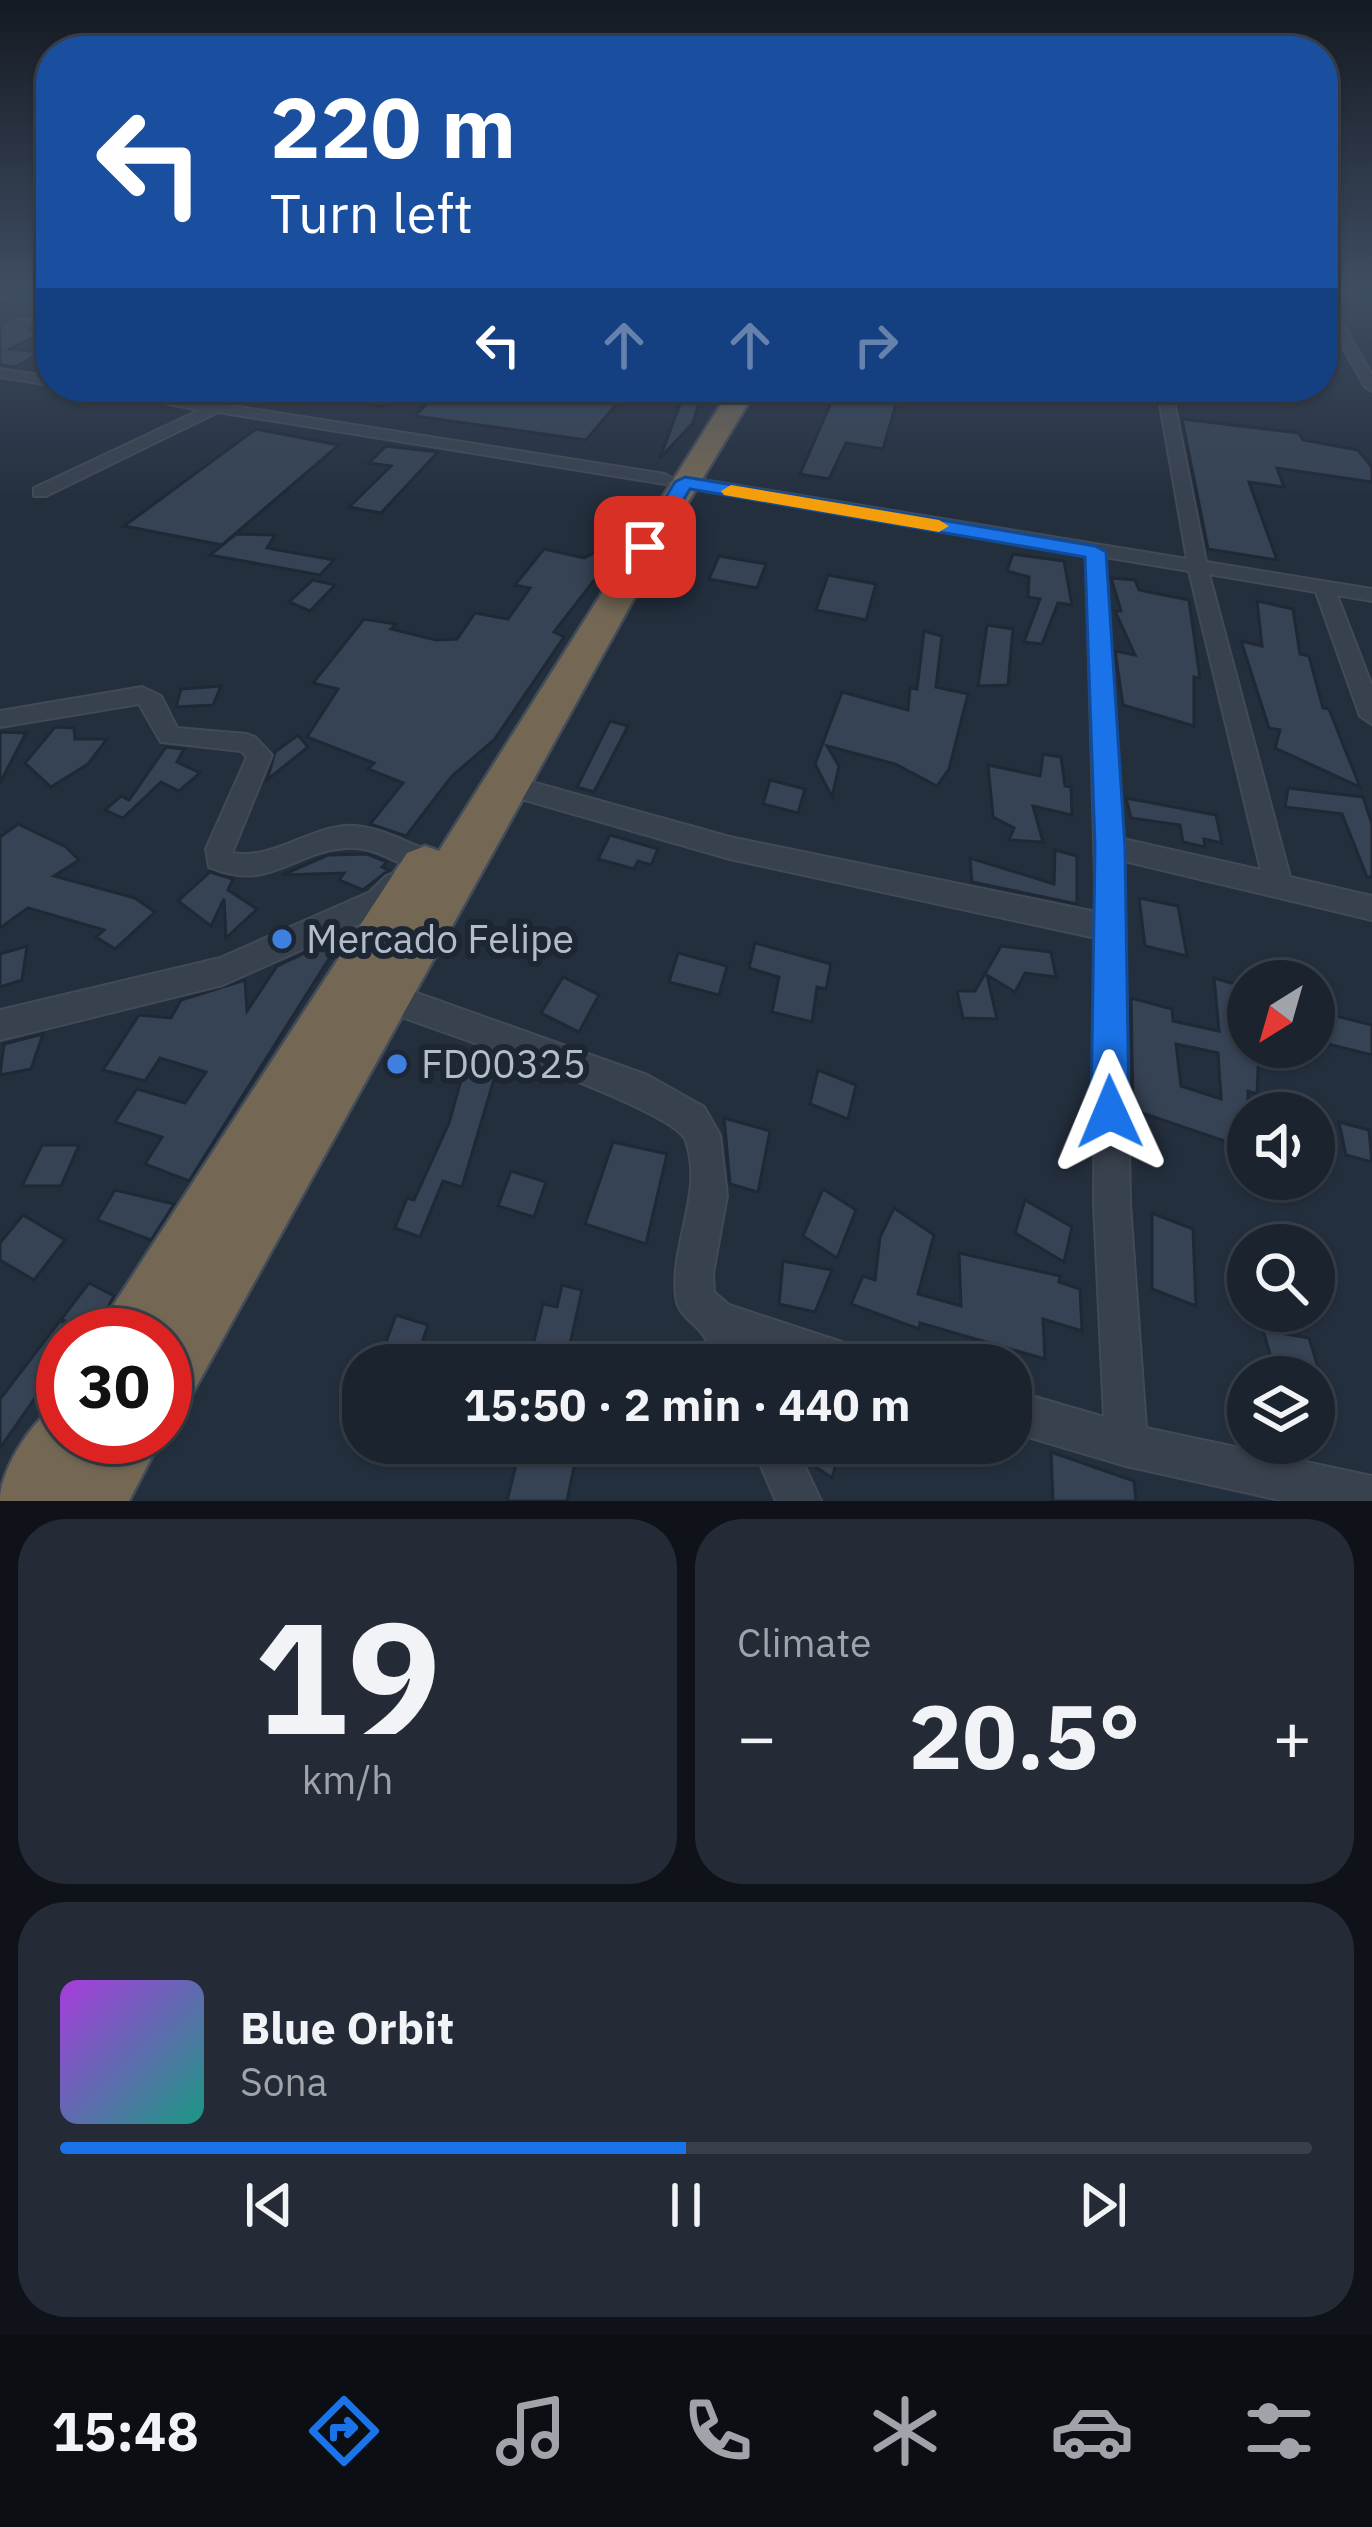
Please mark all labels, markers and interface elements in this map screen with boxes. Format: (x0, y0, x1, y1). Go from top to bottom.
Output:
text: 220 m (270, 72, 516, 181)
icon: left (72, 84, 228, 240)
text: Turn left (270, 178, 473, 248)
icon: left (465, 312, 531, 378)
icon: ahead (591, 312, 657, 378)
icon: ahead (717, 312, 783, 378)
icon: right (843, 312, 909, 378)
pin (594, 496, 696, 598)
icon: arrive (612, 514, 678, 580)
place label: Mercado Felipe (306, 913, 574, 964)
marker: Mercado Felipe (269, 926, 295, 952)
north arrow (1227, 960, 1335, 1068)
map controls (1227, 960, 1335, 1464)
place label: FD00325 (421, 1038, 586, 1089)
position arrow (1047, 1049, 1173, 1175)
marker: FD00325 (384, 1051, 410, 1077)
button: sound (1227, 1092, 1335, 1200)
button: search (1227, 1224, 1335, 1332)
speed limit sign: 30 (36, 1308, 192, 1464)
button: layers (1227, 1356, 1335, 1464)
text: 15:50 · 2 min · 440 m (464, 1375, 910, 1433)
text: 19 (254, 1574, 441, 1777)
text: Climate (737, 1617, 871, 1668)
text: 20.5° (908, 1677, 1141, 1794)
text: − (737, 1693, 777, 1779)
text: + (1272, 1693, 1312, 1779)
text: km/h (302, 1754, 393, 1805)
text: Blue Orbit (240, 1998, 454, 2056)
text: Sona (240, 2056, 327, 2107)
icon: previous (236, 2172, 302, 2238)
icon: pause (653, 2172, 719, 2238)
icon: next (1070, 2172, 1136, 2238)
icon: directions (302, 2389, 386, 2473)
icon: music (489, 2389, 573, 2473)
icon: phone (676, 2389, 760, 2473)
icon: climate (863, 2389, 947, 2473)
icon: car (1050, 2389, 1134, 2473)
icon: filters (1237, 2389, 1321, 2473)
text: 15:48 (51, 2396, 199, 2466)

